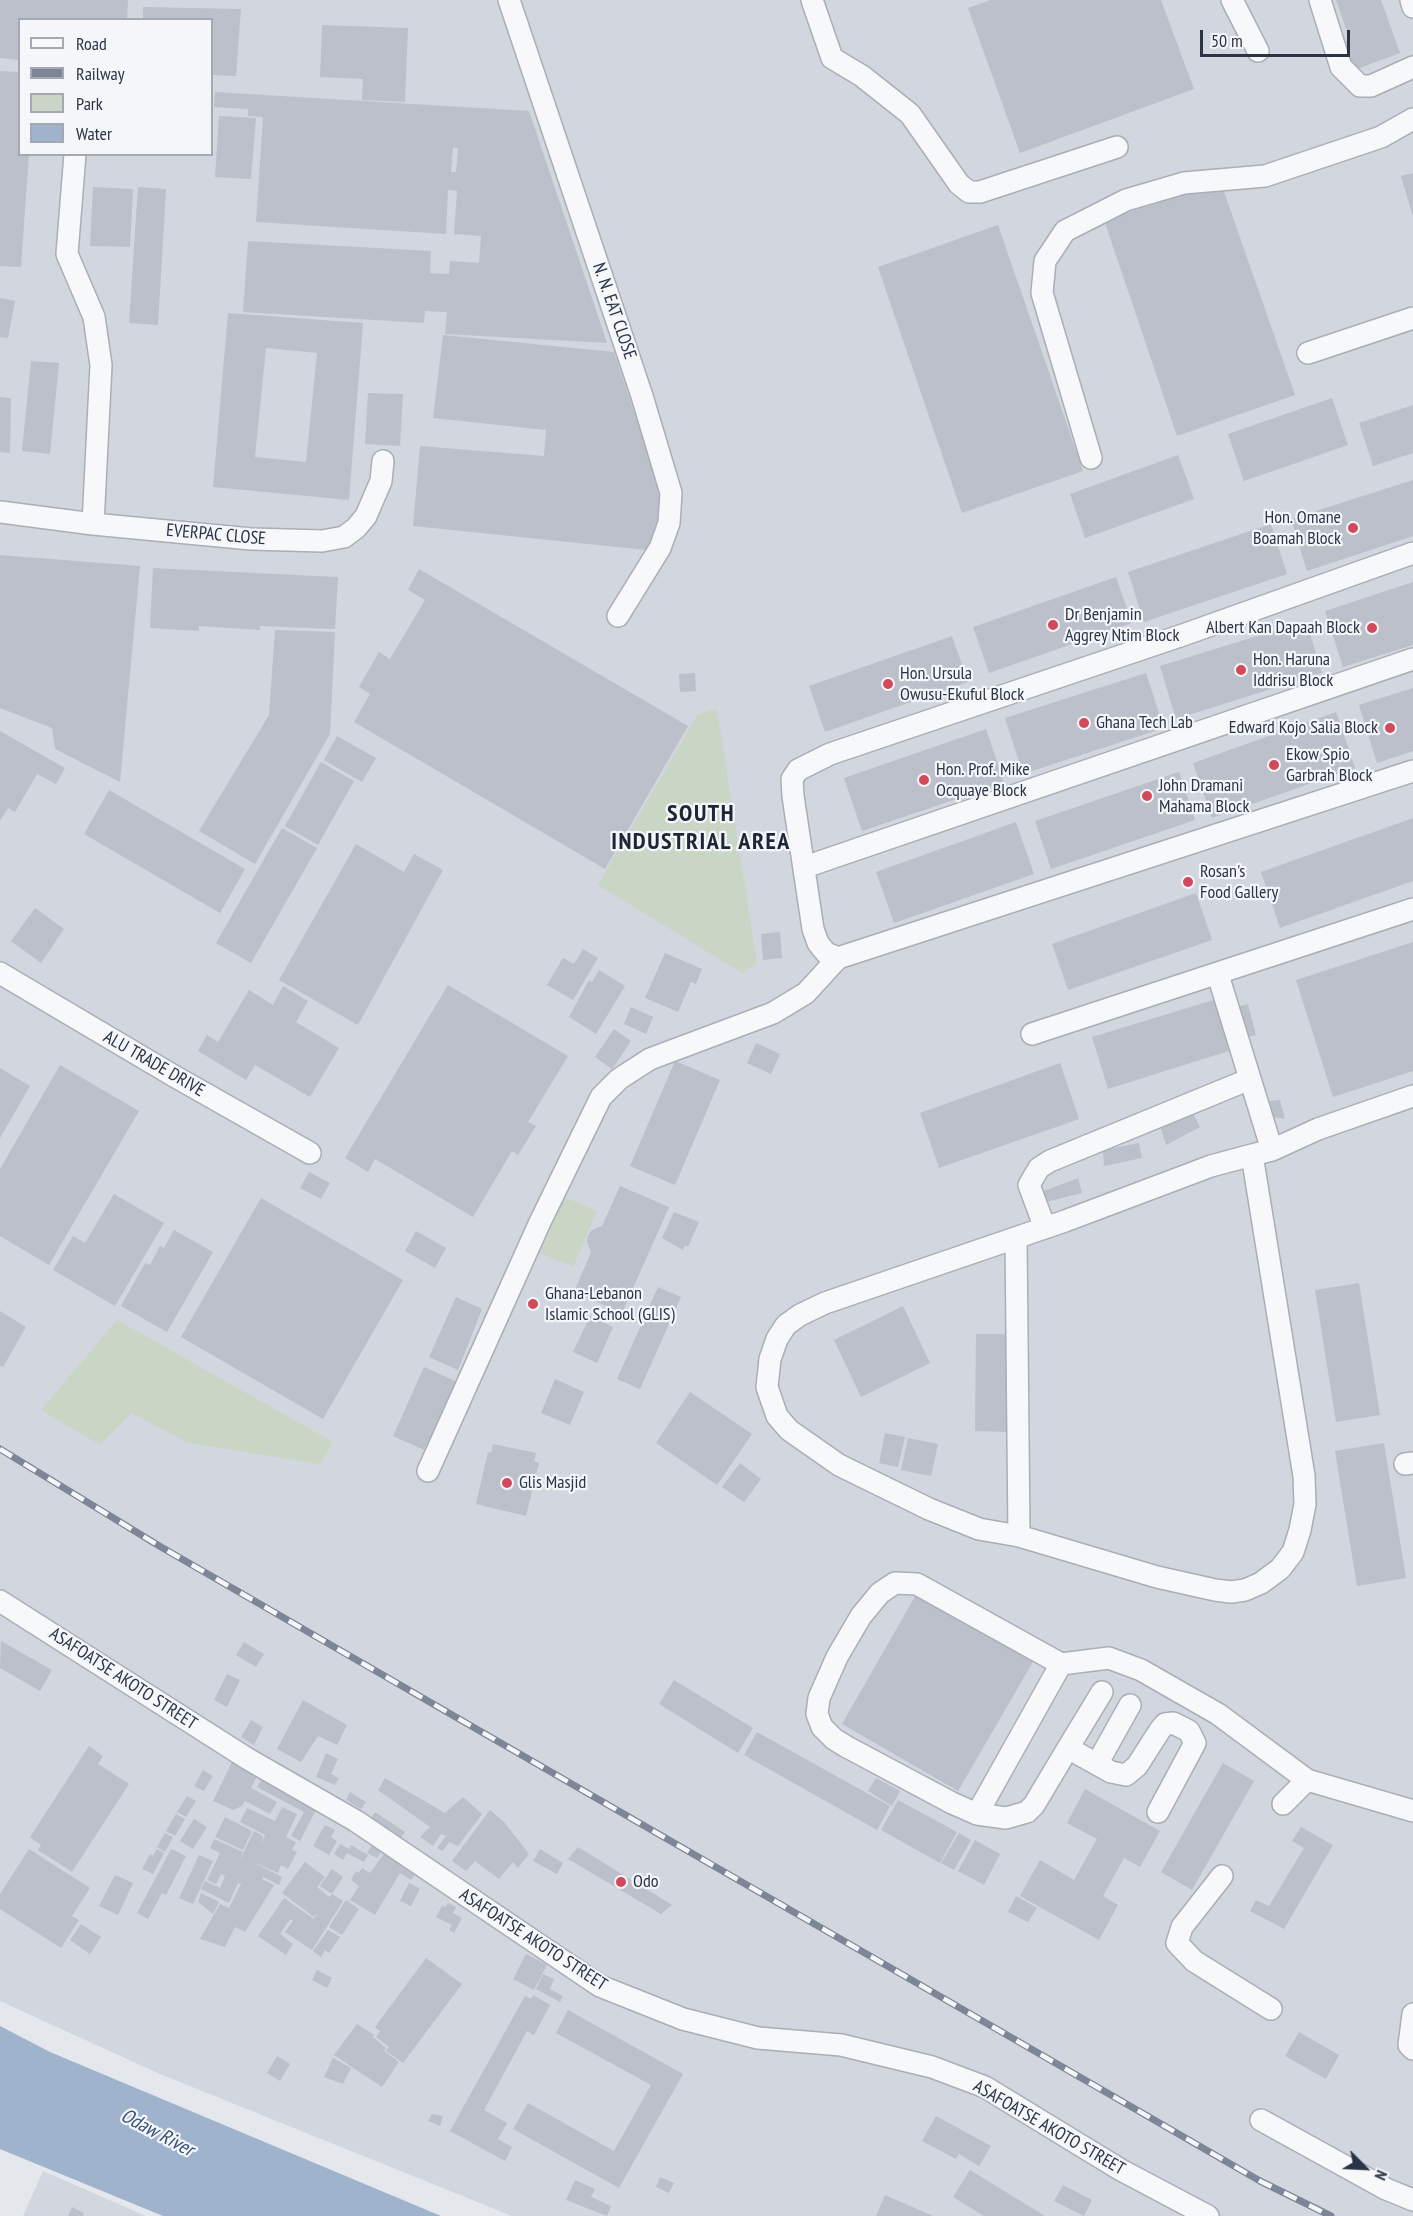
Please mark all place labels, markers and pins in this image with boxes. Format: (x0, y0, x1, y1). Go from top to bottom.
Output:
place label: Hon. Omane Boamah Block (1253, 507, 1341, 550)
marker: Hon. Omane Boamah Block (1346, 521, 1360, 535)
place label: Dr Benjamin Aggrey Ntim Block (1065, 604, 1179, 646)
place label: Albert Kan Dapaah Block (1206, 617, 1360, 639)
marker: Dr Benjamin Aggrey Ntim Block (1046, 618, 1060, 632)
marker: Albert Kan Dapaah Block (1365, 621, 1379, 635)
place label: Hon. Haruna Iddrisu Block (1253, 649, 1333, 692)
place label: Hon. Ursula Owusu-Ekuful Block (900, 663, 1024, 706)
marker: Hon. Haruna Iddrisu Block (1234, 663, 1248, 677)
marker: Hon. Ursula Owusu-Ekuful Block (881, 677, 895, 691)
place label: Ghana Tech Lab (1096, 712, 1193, 734)
marker: Ghana Tech Lab (1077, 716, 1091, 730)
place label: Edward Kojo Salia Block (1229, 717, 1378, 739)
marker: Edward Kojo Salia Block (1383, 721, 1397, 735)
place label: Ekow Spio Garbrah Block (1286, 744, 1373, 786)
marker: Ekow Spio Garbrah Block (1267, 758, 1281, 772)
place label: Hon. Prof. Mike Ocquaye Block (936, 759, 1030, 802)
marker: Hon. Prof. Mike Ocquaye Block (917, 773, 931, 787)
place label: John Dramani Mahama Block (1159, 775, 1249, 818)
marker: John Dramani Mahama Block (1140, 789, 1154, 803)
place label: Rosan's Food Gallery (1200, 861, 1278, 904)
marker: Rosan's Food Gallery (1181, 875, 1195, 889)
place label: Ghana-Lebanon Islamic School (GLIS) (545, 1283, 675, 1326)
marker: Ghana-Lebanon Islamic School (GLIS) (526, 1297, 540, 1311)
place label: Glis Masjid (519, 1472, 586, 1494)
marker: Glis Masjid (500, 1476, 514, 1490)
place label: Odo (633, 1871, 658, 1893)
marker: Odo (614, 1875, 628, 1889)

